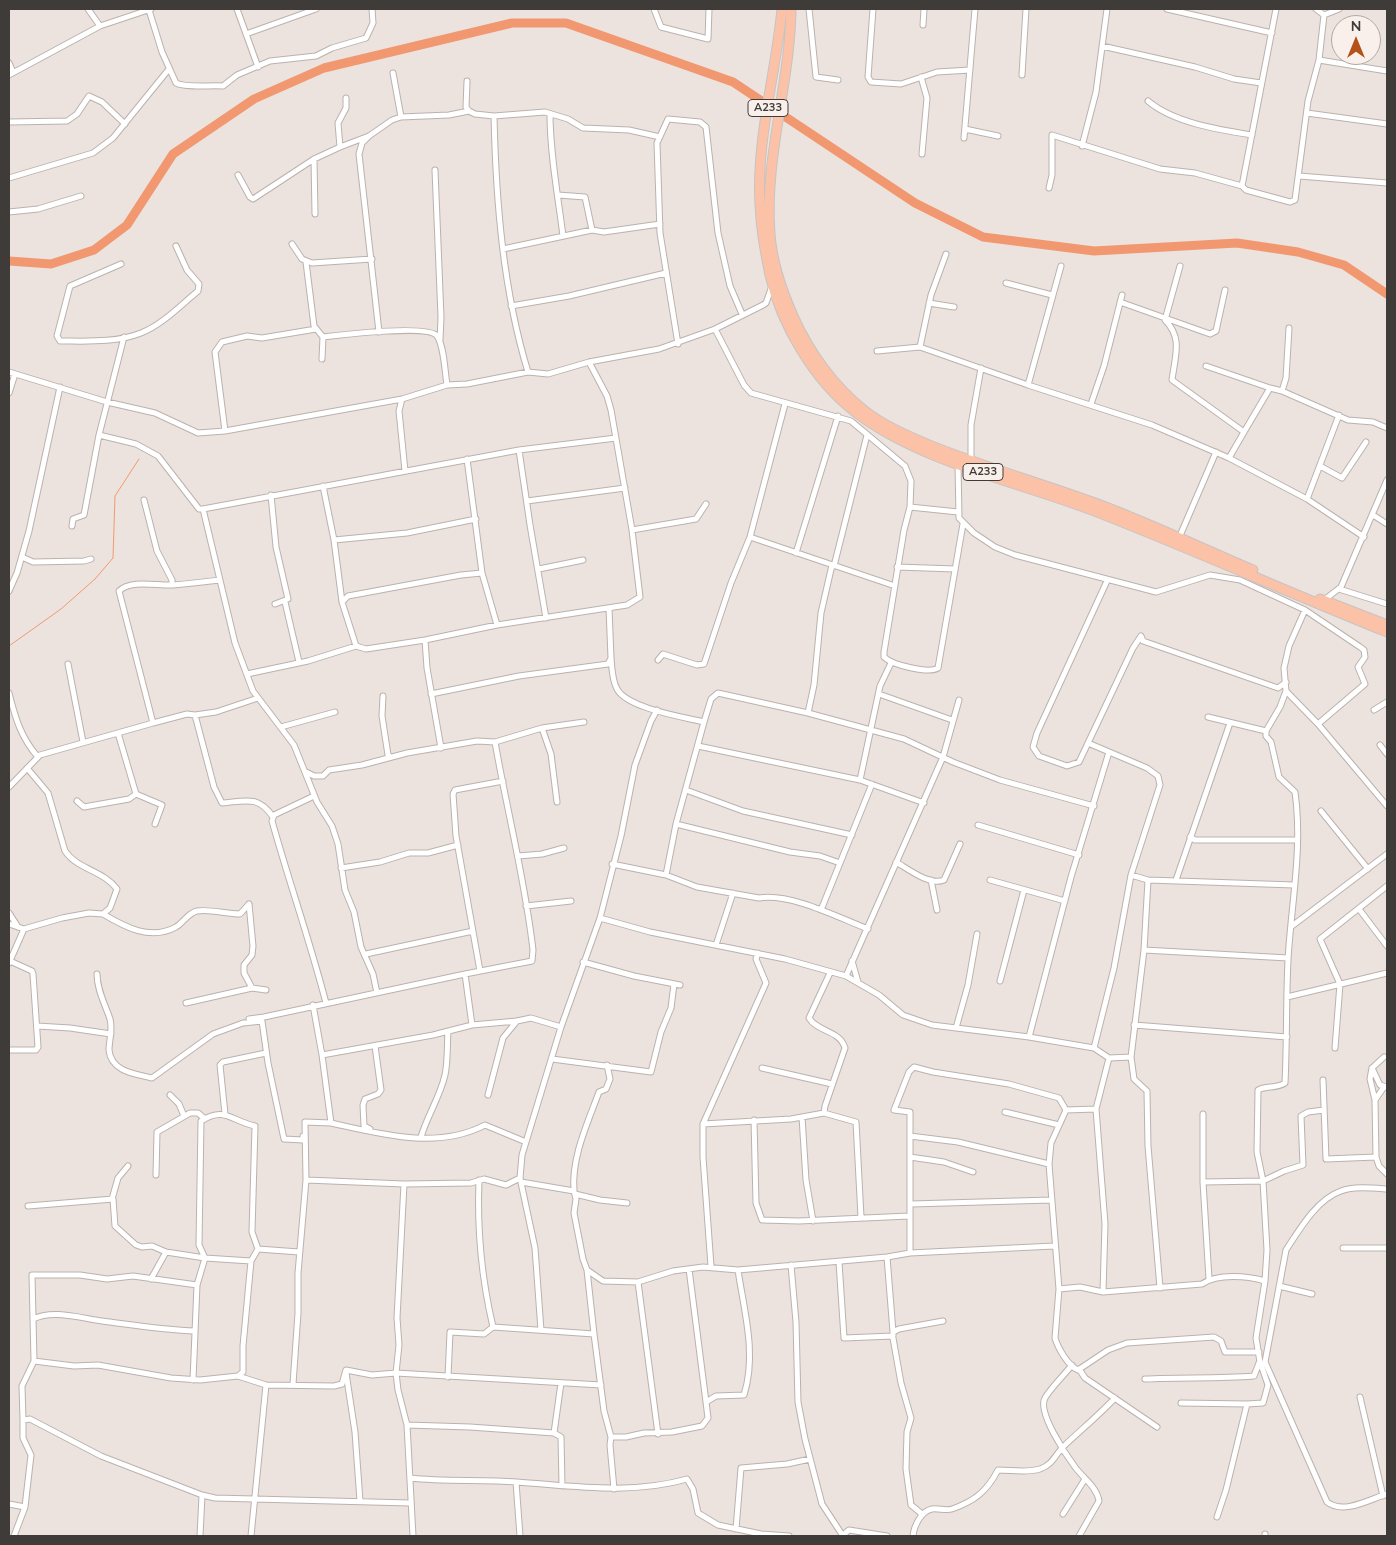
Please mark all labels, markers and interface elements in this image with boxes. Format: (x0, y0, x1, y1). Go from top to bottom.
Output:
north arrow (1331, 15, 1381, 65)
text: N (1351, 17, 1361, 35)
road number: A233 (748, 100, 788, 116)
road number: A233 (963, 464, 1003, 481)

